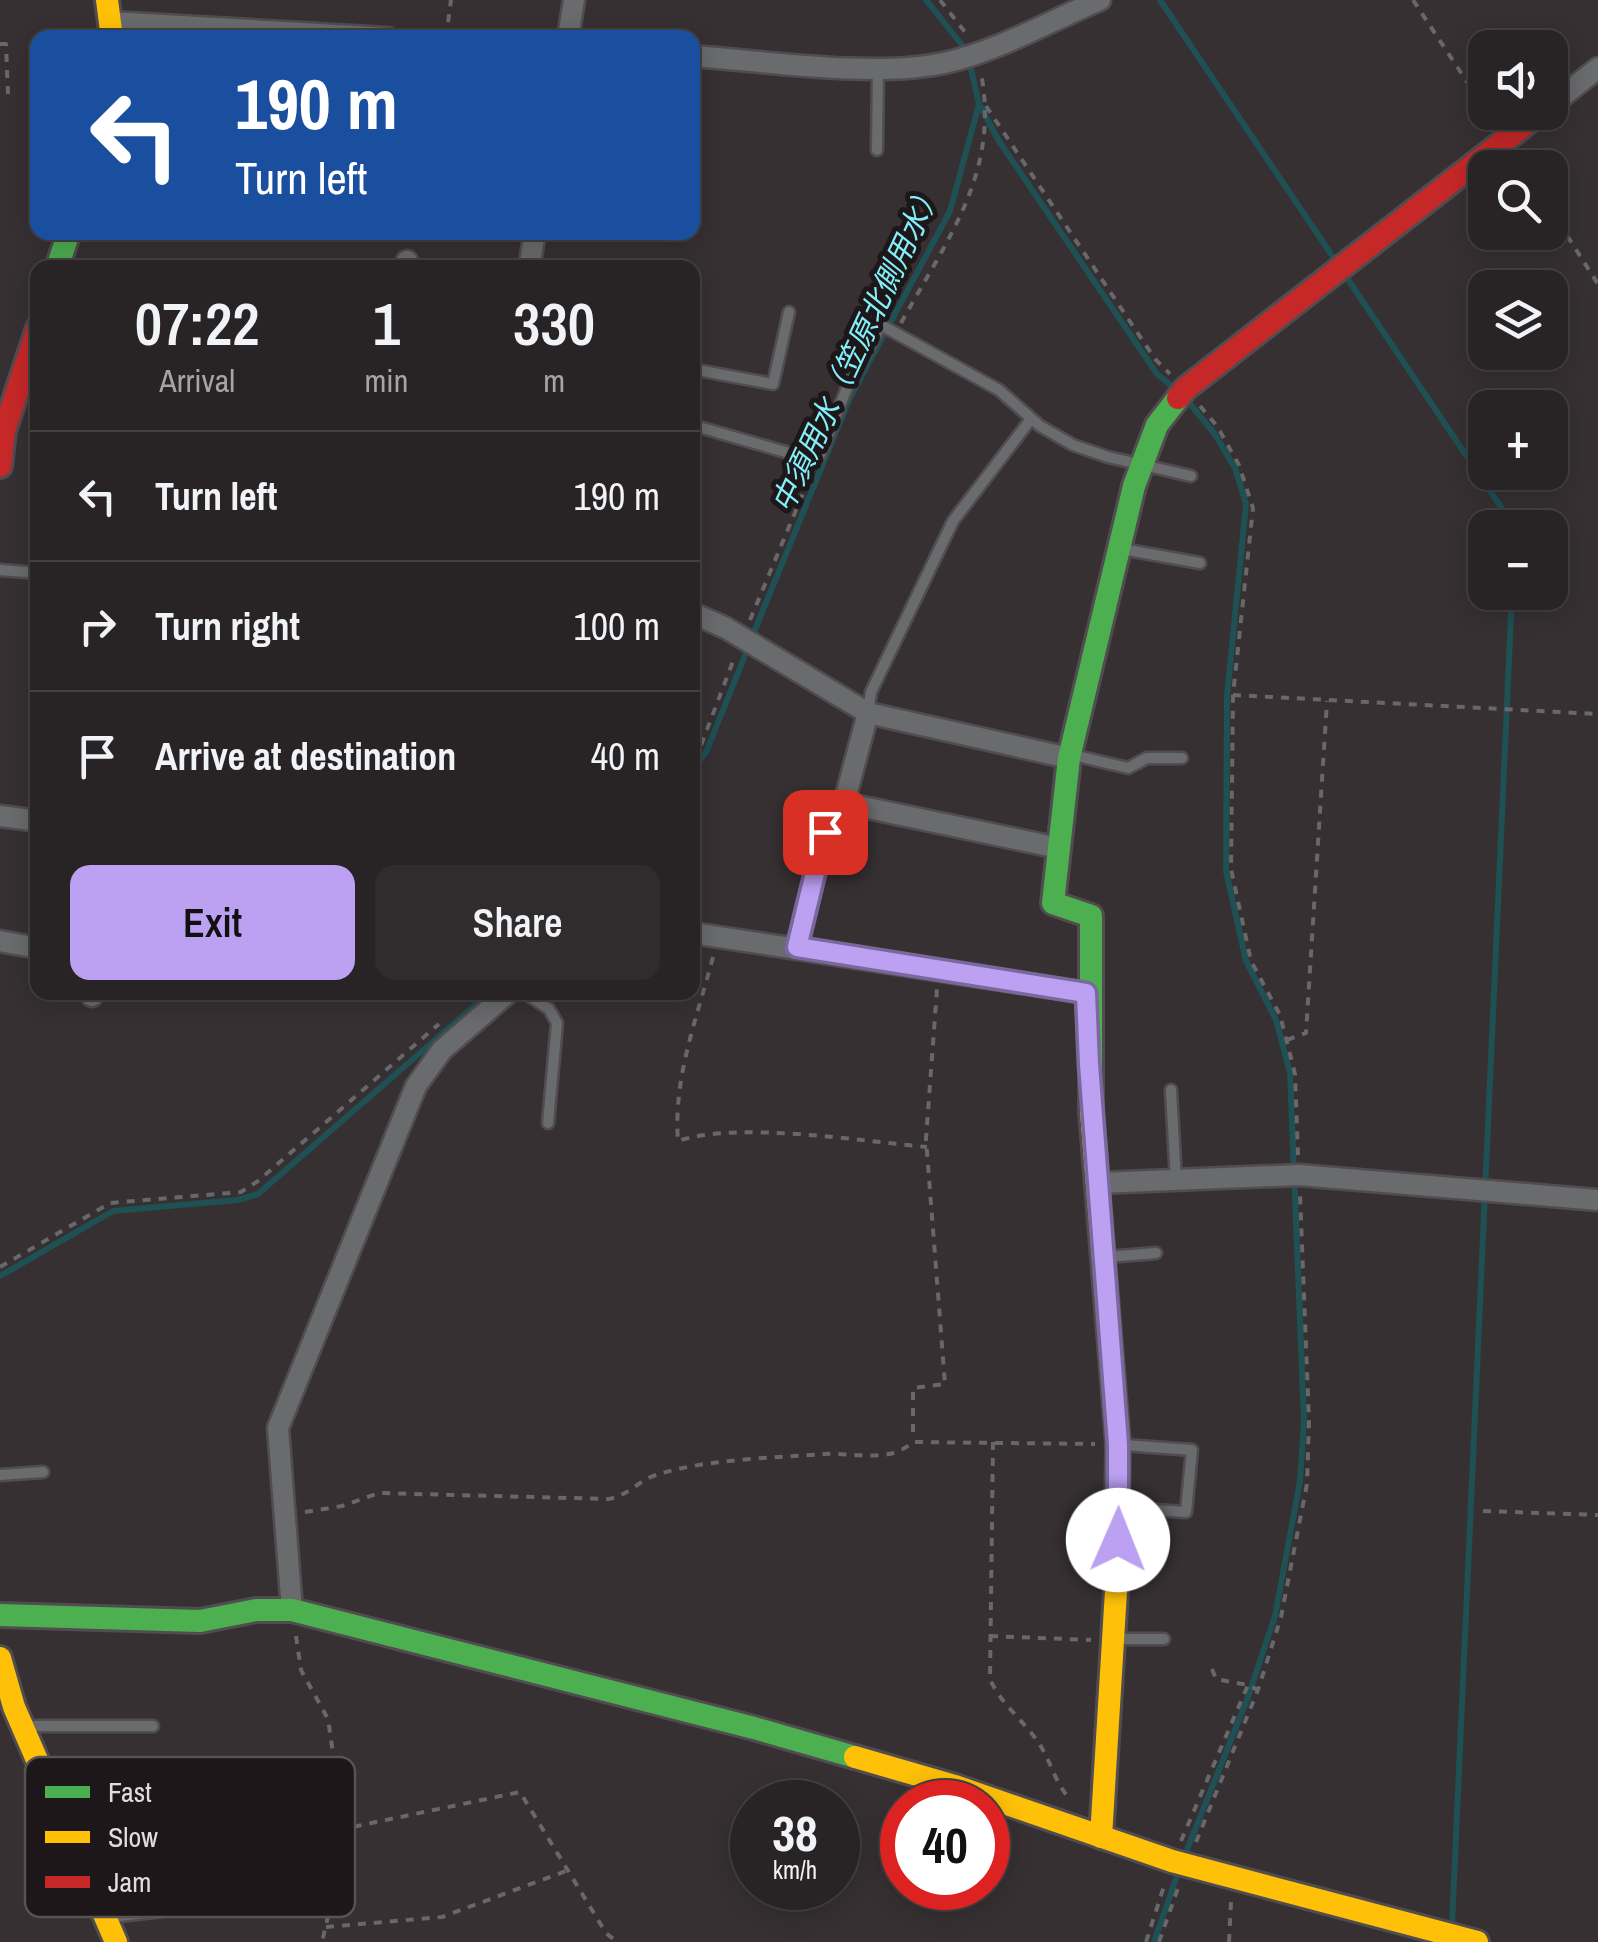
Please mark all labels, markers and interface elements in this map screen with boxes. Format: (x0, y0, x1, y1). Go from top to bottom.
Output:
map controls (1468, 30, 1568, 610)
button: sound (1468, 30, 1568, 130)
text: 190 m (235, 57, 398, 151)
icon: left (70, 70, 200, 200)
text: Turn left (235, 147, 367, 208)
button: search (1468, 150, 1568, 250)
water label: 中須用水（笠原北側用水） (762, 175, 950, 519)
button: layers (1468, 270, 1568, 370)
text: 07:22 (135, 283, 260, 364)
text: 1 (373, 283, 400, 364)
text: 330 (513, 283, 595, 364)
text: Arrival (159, 359, 235, 402)
text: min (365, 359, 408, 402)
text: m (543, 359, 565, 402)
button: + (1468, 390, 1568, 490)
icon: left (70, 469, 125, 524)
text: Turn left (155, 471, 277, 522)
text: 190 m (573, 471, 660, 522)
button: − (1468, 510, 1568, 610)
icon: right (70, 599, 125, 654)
text: Turn right (155, 601, 300, 652)
text: 100 m (573, 601, 660, 652)
icon: arrive (70, 729, 125, 784)
text: Arrive at destination (155, 731, 456, 782)
text: 40 m (591, 731, 660, 782)
pin (783, 790, 868, 875)
icon: arrive (798, 805, 853, 860)
button: Exit (70, 865, 355, 980)
button: Share (375, 865, 660, 980)
position arrow (1066, 1488, 1170, 1592)
legend (25, 1757, 355, 1917)
text: Fast (108, 1773, 152, 1811)
speed limit sign: 40 (880, 1780, 1010, 1910)
text: 38 (772, 1799, 818, 1867)
text: Slow (108, 1818, 158, 1856)
text: km/h (773, 1853, 817, 1887)
text: Jam (108, 1863, 151, 1901)

